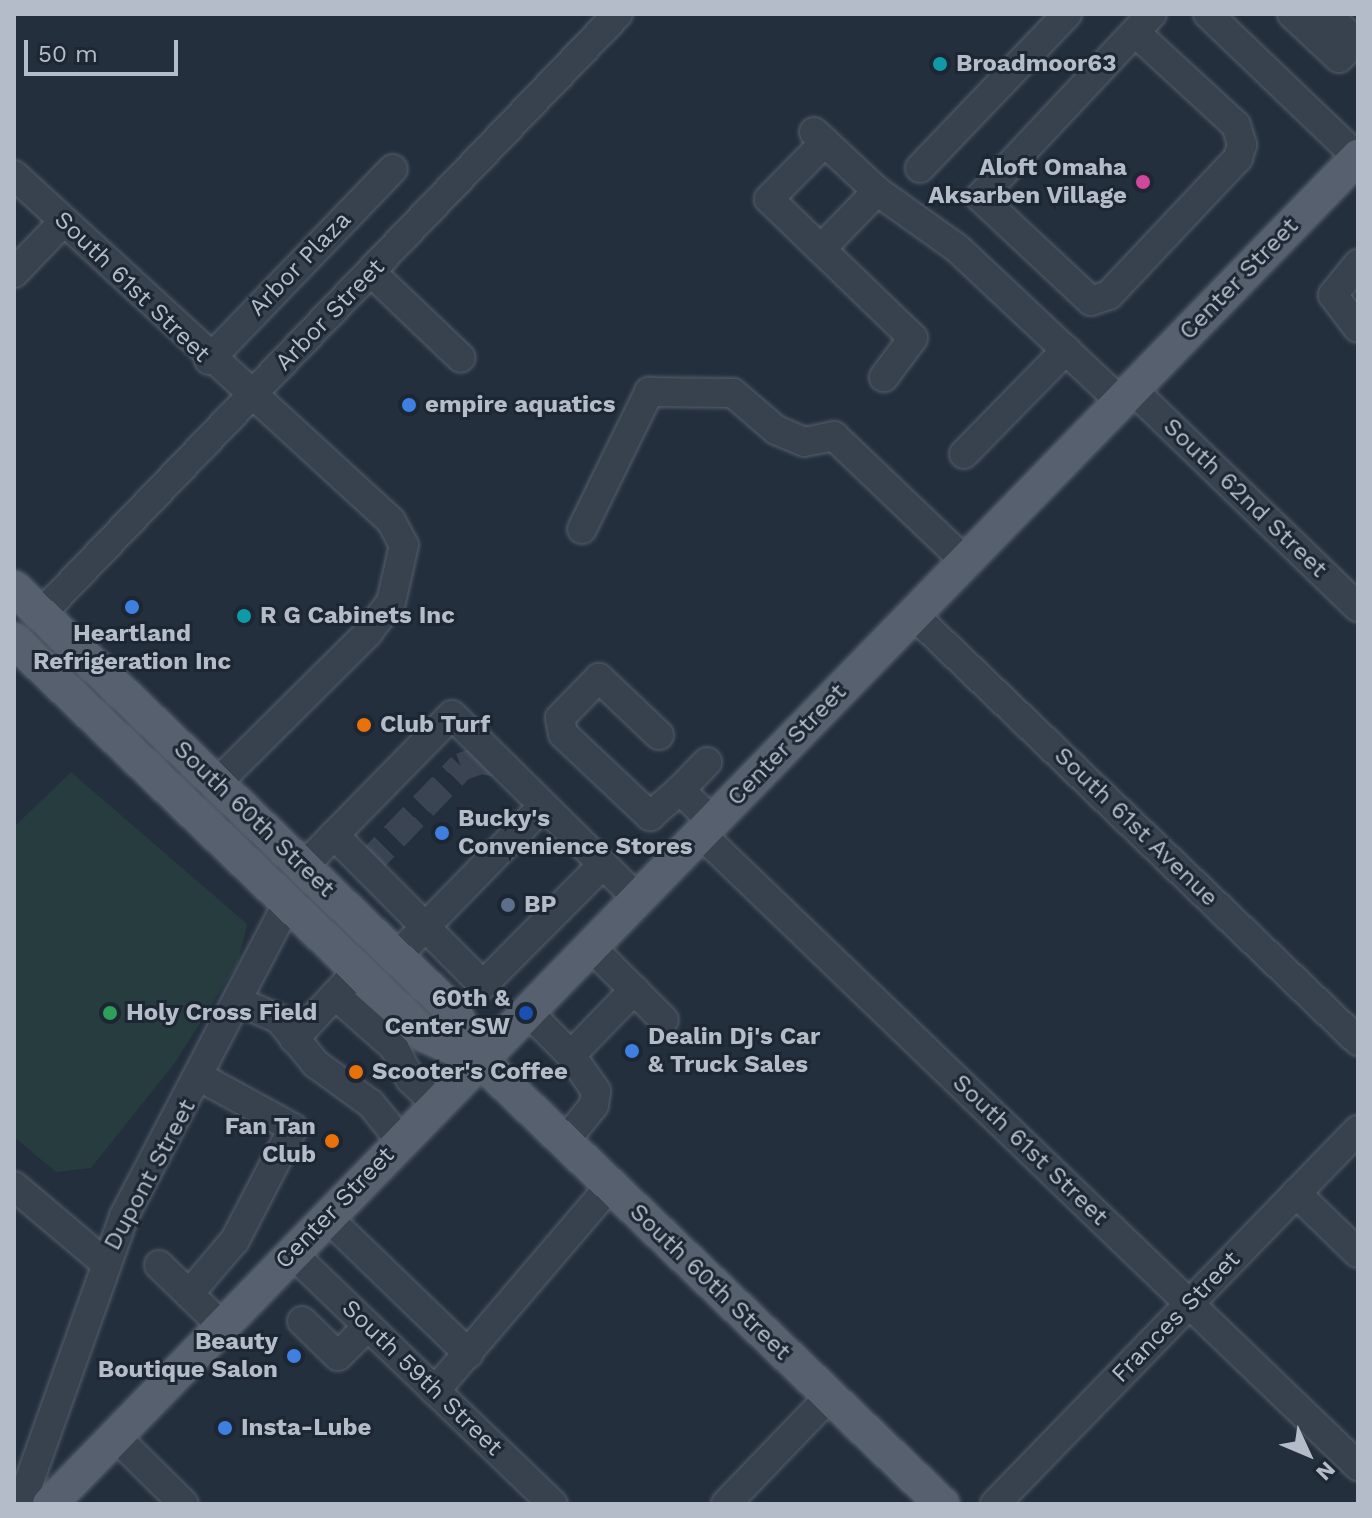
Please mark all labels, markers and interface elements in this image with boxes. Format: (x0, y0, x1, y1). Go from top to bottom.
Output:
scale bar (28, 24, 182, 74)
text: 50 m (38, 40, 98, 68)
place label: Broadmoor63 (956, 50, 1116, 78)
marker: Broadmoor63 (931, 55, 949, 73)
place label: Aloft Omaha Aksarben Village (928, 154, 1127, 210)
marker: Aloft Omaha Aksarben Village (1134, 173, 1152, 191)
street label: Arbor Plaza (243, 205, 357, 323)
street label: South 61st Street (48, 206, 216, 368)
street label: Center Street (1173, 212, 1305, 346)
street label: Arbor Street (269, 253, 391, 377)
place label: empire aquatics (425, 391, 615, 419)
marker: empire aquatics (400, 396, 418, 414)
street label: South 62nd Street (1157, 412, 1333, 584)
marker: Heartland Refrigeration Inc (123, 598, 141, 616)
place label: R G Cabinets Inc (260, 602, 455, 630)
marker: R G Cabinets Inc (235, 607, 253, 625)
place label: Heartland Refrigeration Inc (33, 620, 231, 676)
street label: Center Street (721, 678, 853, 812)
place label: Club Turf (380, 711, 491, 739)
marker: Club Turf (355, 716, 373, 734)
street label: South 60th Street (168, 735, 340, 903)
street label: South 61st Avenue (1048, 741, 1224, 913)
place label: Bucky's Convenience Stores (458, 805, 693, 861)
marker: Bucky's Convenience Stores (433, 824, 451, 842)
place label: BP (524, 891, 556, 919)
marker: BP (499, 896, 517, 914)
place label: 60th & Center SW (384, 985, 510, 1041)
place label: Holy Cross Field (126, 999, 318, 1027)
marker: Holy Cross Field (101, 1004, 119, 1022)
marker: 60th & Center SW (517, 1004, 535, 1022)
place label: Dealin Dj's Car & Truck Sales (648, 1023, 820, 1079)
marker: Dealin Dj's Car & Truck Sales (623, 1042, 641, 1060)
place label: Scooter's Coffee (372, 1058, 568, 1086)
marker: Scooter's Coffee (347, 1063, 365, 1081)
street label: South 61st Street (946, 1069, 1114, 1231)
street label: Dupont Street (98, 1095, 202, 1255)
place label: Fan Tan Club (224, 1113, 316, 1169)
marker: Fan Tan Club (323, 1132, 341, 1150)
street label: Center Street (269, 1141, 401, 1275)
street label: South 60th Street (624, 1198, 796, 1366)
street label: Frances Street (1106, 1245, 1246, 1389)
street label: South 59th Street (336, 1294, 508, 1462)
place label: Beauty Boutique Salon (98, 1328, 278, 1384)
marker: Beauty Boutique Salon (285, 1347, 303, 1365)
place label: Insta-Lube (241, 1414, 371, 1442)
north arrow (1268, 1414, 1348, 1494)
marker: Insta-Lube (216, 1419, 234, 1437)
text: N (1311, 1456, 1340, 1486)

